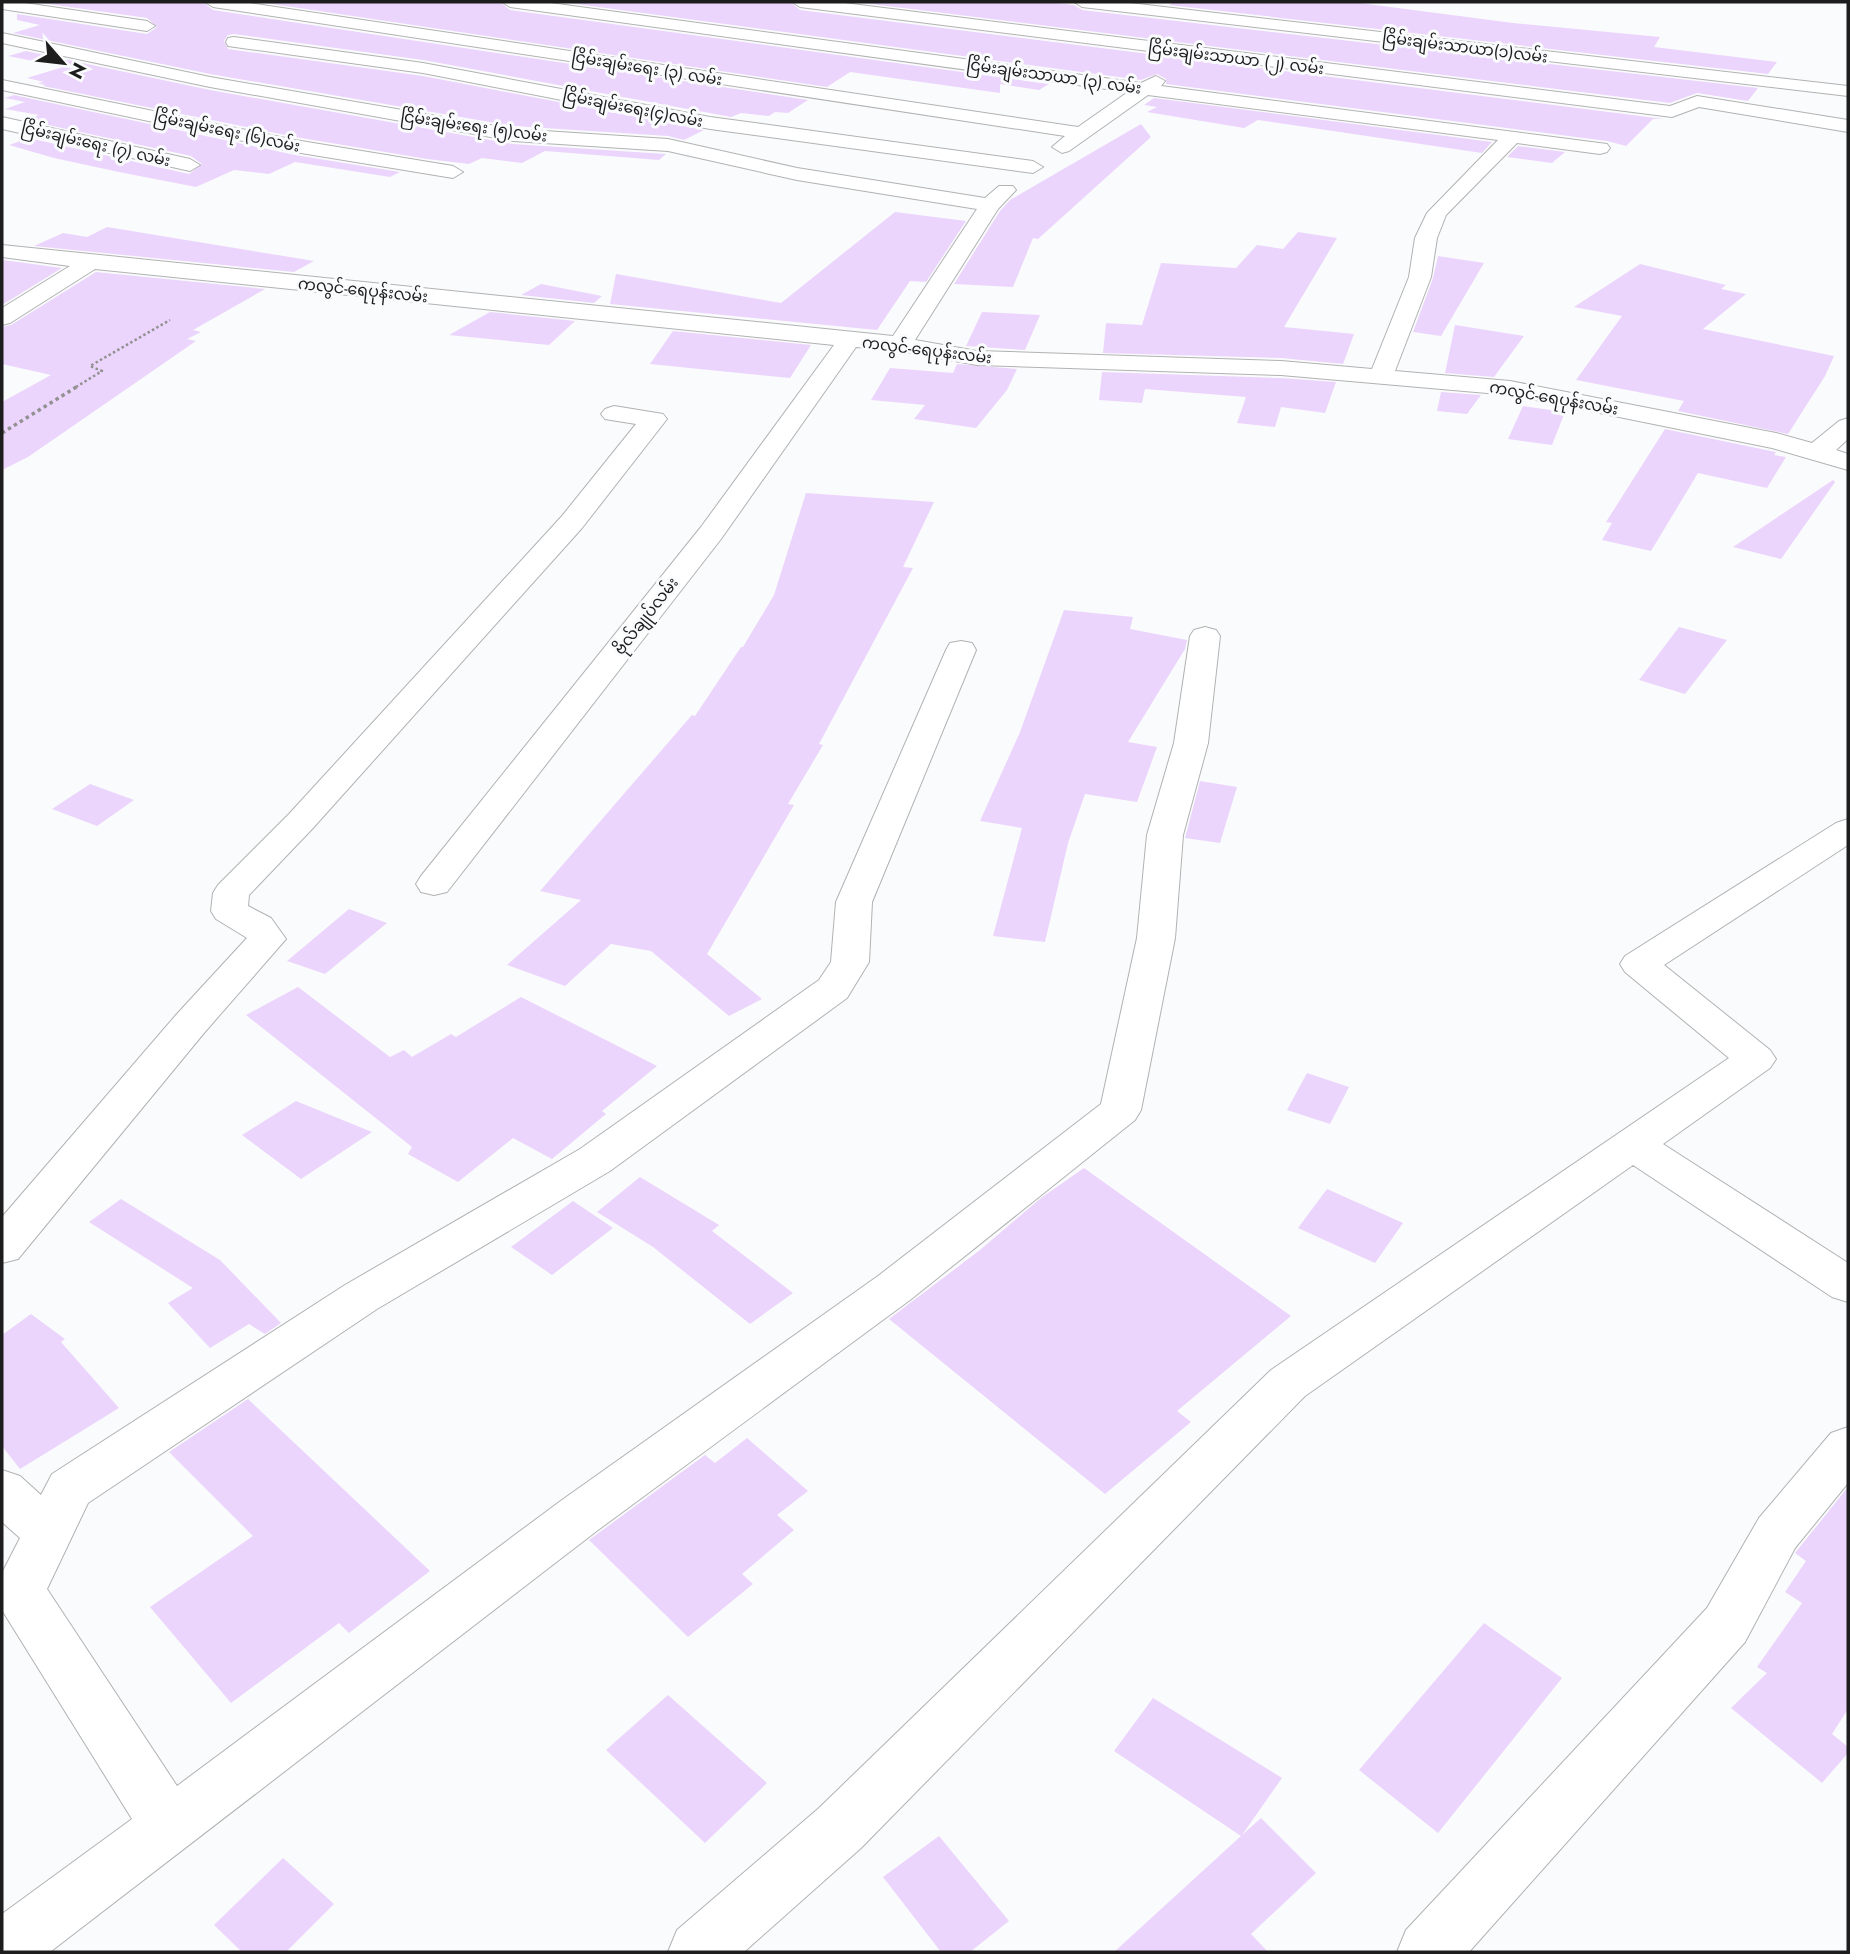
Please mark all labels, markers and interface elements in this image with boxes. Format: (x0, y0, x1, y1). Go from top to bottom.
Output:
street label: ငြိမ်းချမ်းသာယာ(၁)လမ်း (1381, 25, 1549, 71)
north arrow (28, 28, 98, 98)
street label: ငြိမ်းချမ်းသာယာ (၂) လမ်း (1147, 36, 1325, 82)
street label: ငြိမ်းချမ်းရေး (၃) လမ်း (570, 45, 724, 93)
street label: ငြိမ်းချမ်းသာယာ (၃) လမ်း (965, 52, 1143, 102)
text: N (62, 58, 93, 84)
street label: ငြိမ်းချမ်းရေး(၄)လမ်း (561, 83, 705, 135)
street label: ငြိမ်းချမ်းရေး (၆)လမ်း (151, 104, 302, 160)
street label: ငြိမ်းချမ်းရေး (၅)လမ်း (399, 104, 549, 150)
street label: ငြိမ်းချမ်းရေး (၇) လမ်း (19, 116, 173, 174)
street label: ကလွင်-ရေပုန်းလမ်း (297, 272, 429, 311)
street label: ကလွင်-ရေပုန်းလမ်း (860, 331, 993, 372)
street label: ကလွင်-ရေပုန်းလမ်း (1487, 375, 1620, 424)
street label: ဗိုလ်ချုပ်လမ်း (608, 572, 686, 662)

